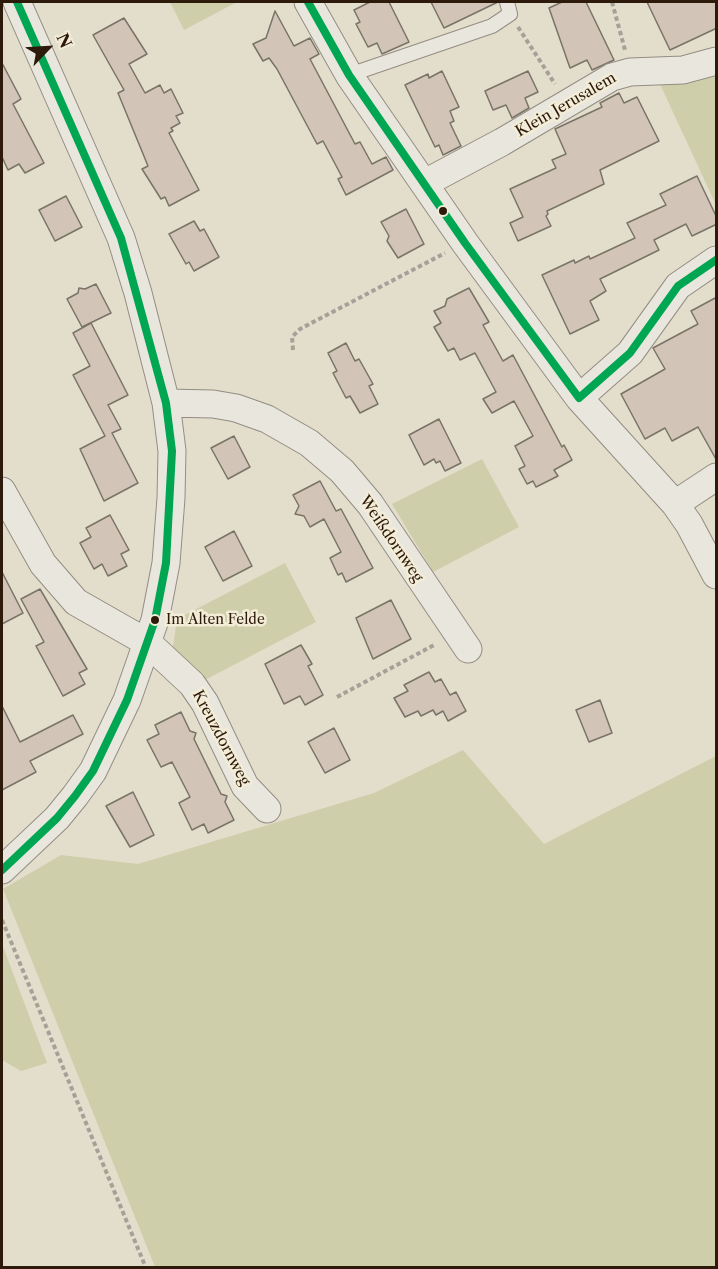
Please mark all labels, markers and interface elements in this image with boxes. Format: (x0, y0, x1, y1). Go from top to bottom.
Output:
north arrow (18, 18, 78, 78)
text: N (52, 30, 76, 51)
street label: Klein Jerusalem (513, 69, 619, 141)
unlabelled marker (437, 205, 449, 217)
street label: Weißdornweg (355, 492, 427, 586)
place label: Im Alten Felde (166, 612, 265, 628)
marker: Im Alten Felde (149, 614, 161, 626)
street label: Kreuzdornweg (188, 687, 254, 789)

